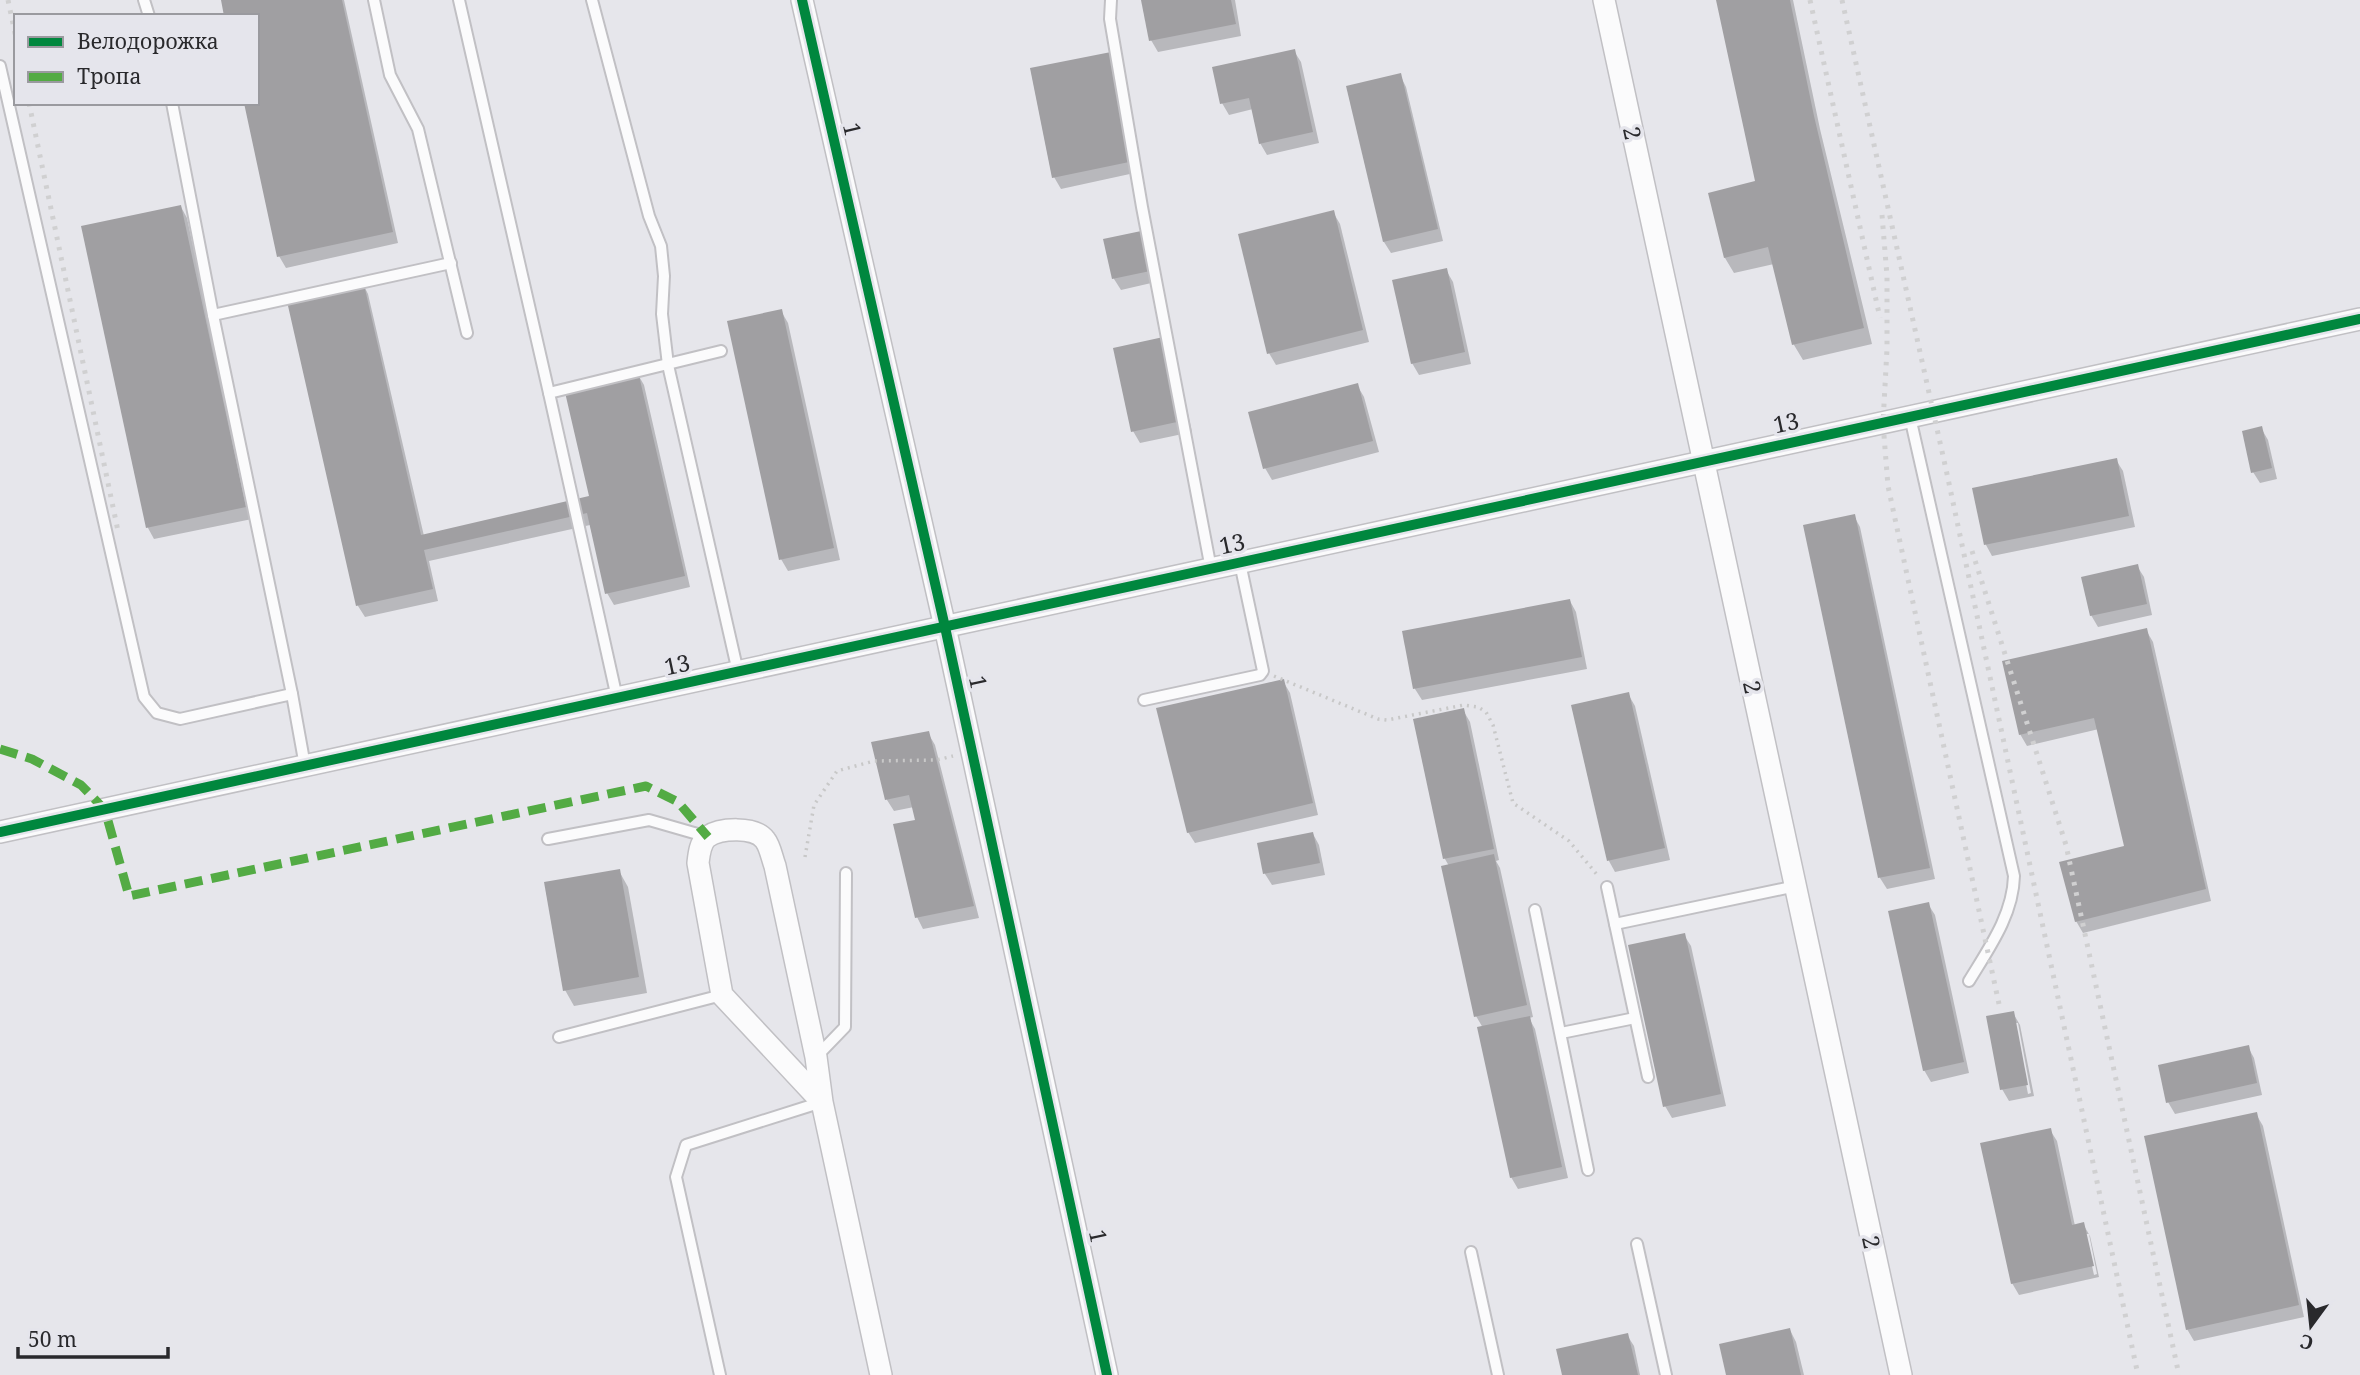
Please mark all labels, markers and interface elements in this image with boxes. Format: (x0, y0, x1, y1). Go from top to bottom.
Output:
legend (14, 14, 259, 105)
text: Велодорожка (77, 27, 219, 55)
text: Тропа (77, 62, 141, 90)
street label: 1 (836, 119, 870, 139)
street label: 2 (1616, 123, 1650, 143)
street label: 13 (1770, 404, 1802, 440)
street label: 13 (1216, 525, 1248, 561)
street label: 13 (661, 646, 693, 682)
street label: 1 (962, 672, 996, 692)
street label: 2 (1736, 677, 1770, 697)
street label: 1 (1082, 1226, 1116, 1246)
street label: 2 (1855, 1232, 1889, 1252)
north arrow (2276, 1291, 2346, 1361)
scale bar (18, 1316, 168, 1360)
text: 50 m (28, 1325, 77, 1353)
text: С (2297, 1328, 2316, 1357)

